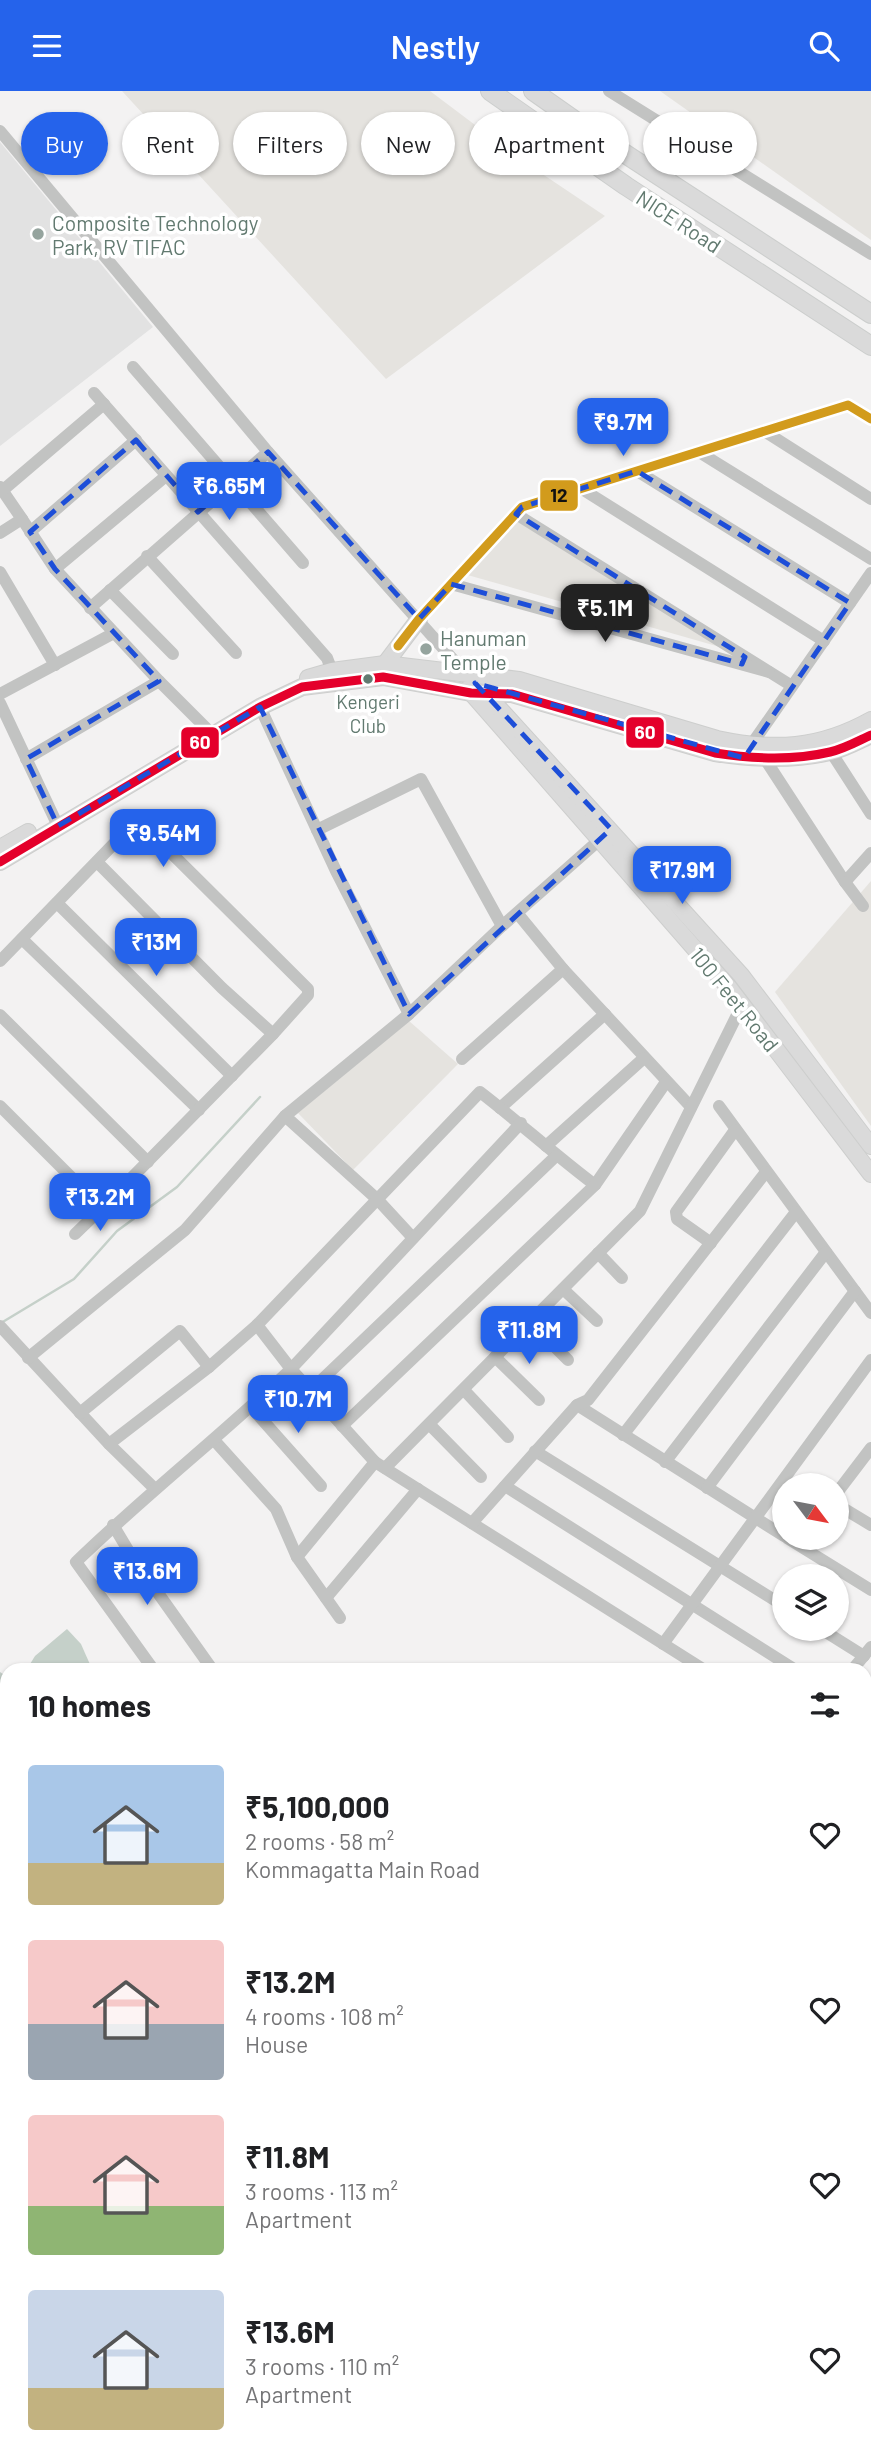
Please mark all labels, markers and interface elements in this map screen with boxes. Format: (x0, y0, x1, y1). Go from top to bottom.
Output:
icon: menu (28, 27, 66, 65)
text: Nestly (391, 27, 480, 65)
icon: search (805, 27, 843, 65)
chip: Buy (21, 112, 108, 175)
chip: Rent (122, 112, 219, 175)
chip: Filters (233, 112, 347, 175)
chip: New (361, 112, 455, 175)
chip: Apartment (469, 112, 629, 175)
chip: House (643, 112, 757, 175)
street label: NICE Road (632, 184, 726, 258)
place label: Composite Technology Park, RV TIFAC (52, 210, 259, 259)
marker: Composite Technology Park, RV TIFAC (30, 226, 46, 242)
pin: ₹9.7M (574, 399, 672, 458)
text: ₹9.7M (593, 407, 653, 435)
pin: ₹6.65M (172, 463, 286, 522)
text: ₹6.65M (193, 471, 265, 499)
line badge: 12 (539, 479, 579, 512)
text: 12 (550, 483, 568, 506)
pin: ₹5.1M (556, 585, 654, 644)
text: ₹5.1M (577, 593, 633, 621)
place label: Hanuman Temple (440, 625, 526, 674)
marker: Hanuman Temple (418, 641, 434, 657)
marker: Kengeri Club (361, 672, 375, 686)
place label: Kengeri Club (336, 690, 400, 737)
line badge: 60 (625, 716, 665, 749)
text: 60 (634, 720, 656, 743)
line badge: 60 (180, 726, 220, 759)
text: 60 (189, 730, 211, 753)
pin: ₹9.54M (106, 809, 220, 869)
text: ₹9.54M (126, 818, 200, 846)
pin: ₹17.9M (625, 847, 739, 906)
text: ₹17.9M (649, 855, 715, 883)
pin: ₹13M (115, 919, 197, 978)
text: ₹13M (131, 927, 181, 955)
street label: 100 Feet Road (685, 942, 785, 1056)
pin: ₹13.2M (43, 1173, 157, 1233)
text: ₹13.2M (65, 1182, 135, 1210)
pin: ₹11.8M (472, 1307, 586, 1366)
text: ₹11.8M (497, 1315, 561, 1343)
pin: ₹10.7M (241, 1375, 355, 1435)
text: ₹10.7M (264, 1384, 332, 1412)
north arrow (772, 1473, 849, 1551)
map controls (772, 1473, 849, 1641)
pin: ₹13.6M (90, 1547, 204, 1607)
text: ₹13.6M (113, 1556, 181, 1584)
button: layers (772, 1564, 849, 1641)
icon: filters (806, 1686, 844, 1724)
text: 10 homes (28, 1687, 151, 1723)
text: ₹5,100,000 (245, 1788, 390, 1824)
icon: home (84, 1793, 168, 1877)
icon: heart (806, 1816, 844, 1854)
text: 2 rooms · 58 m² (245, 1827, 394, 1855)
text: Kommagatta Main Road (245, 1855, 480, 1883)
text: ₹13.2M (245, 1963, 335, 1999)
icon: home (84, 1968, 168, 2052)
icon: heart (806, 1991, 844, 2029)
text: 4 rooms · 108 m² (245, 2002, 404, 2030)
text: House (245, 2030, 308, 2058)
text: ₹11.8M (245, 2138, 329, 2174)
icon: home (84, 2143, 168, 2227)
icon: heart (806, 2166, 844, 2204)
text: 3 rooms · 113 m² (245, 2177, 398, 2205)
text: Apartment (245, 2205, 352, 2233)
text: ₹13.6M (245, 2313, 335, 2349)
icon: home (84, 2318, 168, 2402)
icon: heart (806, 2341, 844, 2379)
text: 3 rooms · 110 m² (245, 2352, 399, 2380)
text: Apartment (245, 2380, 352, 2408)

